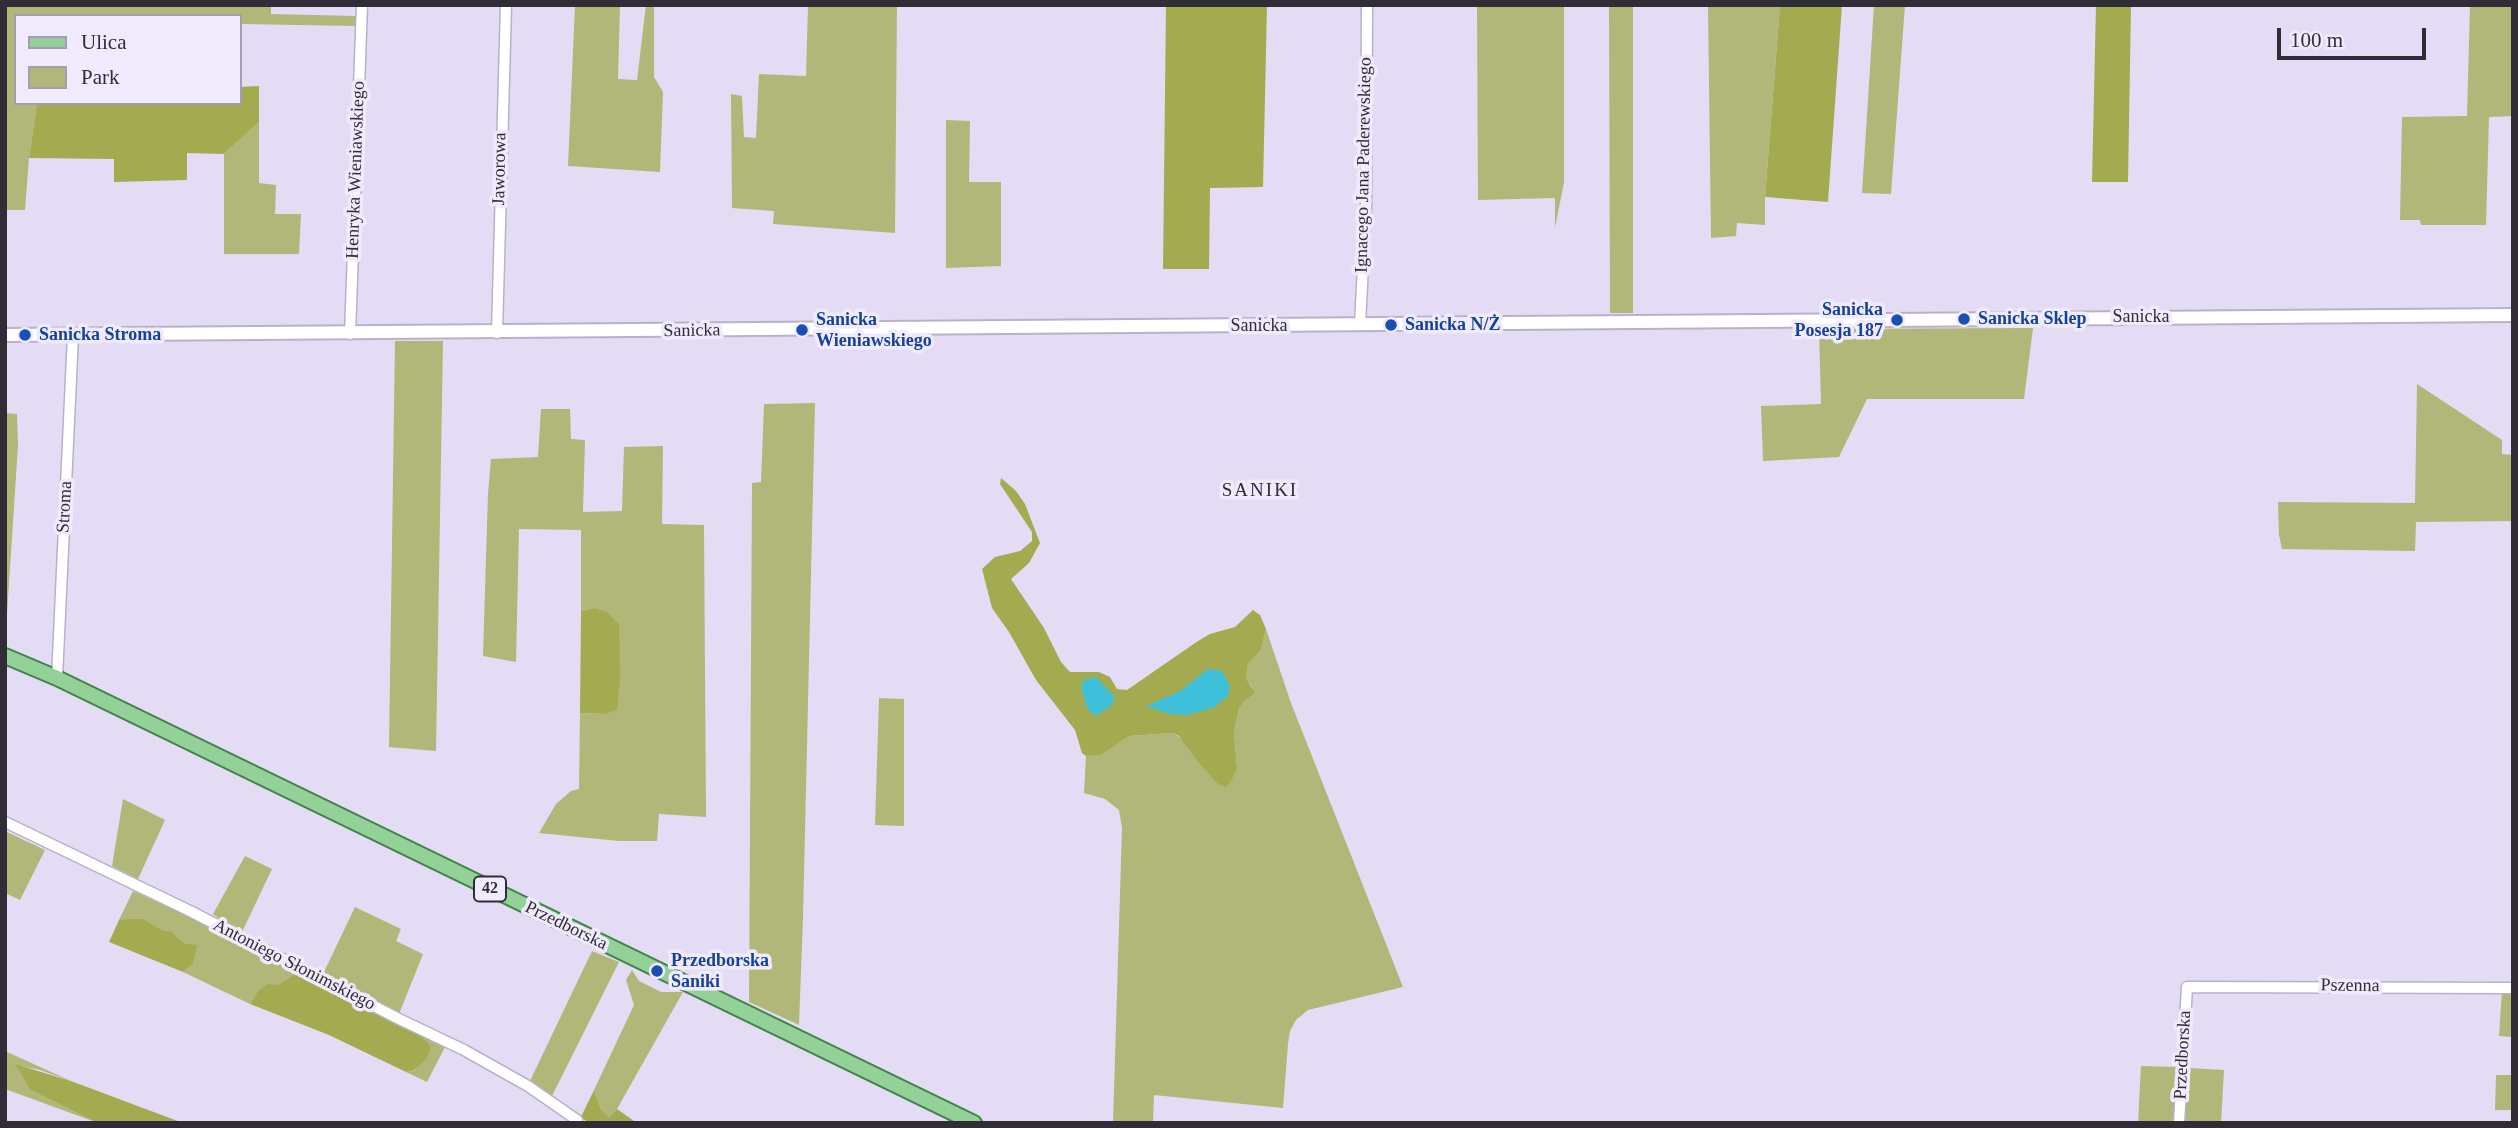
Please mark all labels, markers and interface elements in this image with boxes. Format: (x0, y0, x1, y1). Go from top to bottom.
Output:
legend (14, 14, 242, 105)
scale bar (2280, 14, 2429, 58)
text: 100 m (2290, 28, 2343, 52)
text: Ulica (81, 30, 126, 54)
street label: Ignacego Jana Paderewskiego (1351, 57, 1377, 273)
text: Park (81, 65, 120, 89)
street label: Henryka Wieniawskiego (342, 81, 370, 259)
street label: Jaworowa (489, 132, 511, 206)
place label: Sanicka Posesja 187 (1795, 299, 1883, 342)
street label: Sanicka (2113, 306, 2169, 328)
place label: Sanicka Sklep (1978, 308, 2087, 330)
place label: Sanicka Wieniawskiego (816, 309, 932, 352)
marker: Sanicka Sklep (1956, 311, 1972, 327)
marker: Sanicka Posesja 187 (1889, 312, 1905, 328)
place label: Sanicka N/Ż (1405, 314, 1501, 336)
street label: Sanicka (1231, 315, 1287, 337)
marker: Sanicka N/Ż (1383, 317, 1399, 333)
street label: Sanicka (663, 320, 721, 342)
marker: Sanicka Wieniawskiego (794, 322, 810, 338)
place label: Sanicka Stroma (39, 324, 161, 346)
marker: Sanicka Stroma (17, 327, 33, 343)
street label: Stroma (53, 480, 77, 534)
district label: SANIKI (1223, 480, 1297, 502)
road number: 42 (474, 876, 506, 902)
street label: Przedborska (521, 897, 611, 955)
street label: Antoniego Słonimskiego (209, 915, 379, 1015)
place label: Przedborska Saniki (671, 950, 769, 992)
marker: Przedborska Saniki (649, 963, 665, 979)
street label: Pszenna (2320, 975, 2380, 997)
street label: Przedborska (2170, 1010, 2196, 1100)

